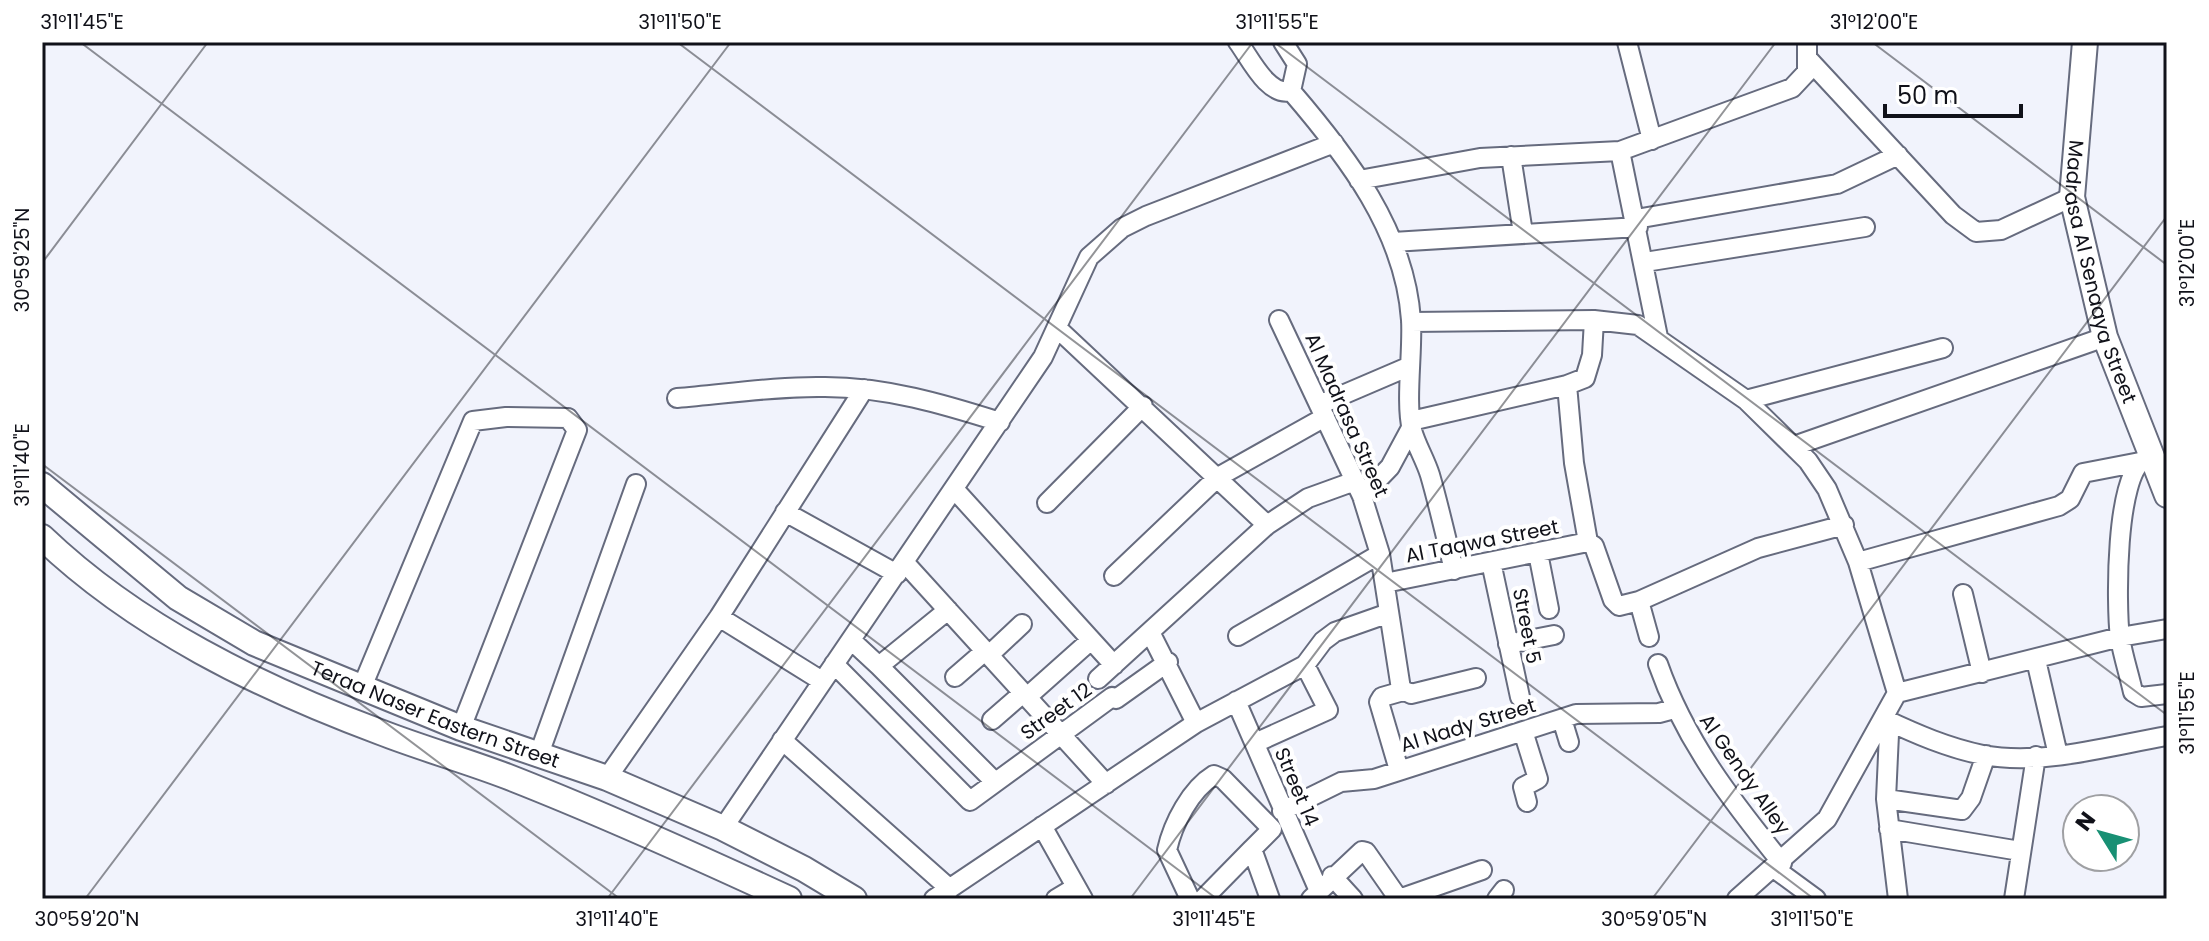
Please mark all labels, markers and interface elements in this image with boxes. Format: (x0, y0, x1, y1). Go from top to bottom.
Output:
text: 31°11'45"E (40, 8, 124, 36)
text: 31°11'50"E (638, 8, 722, 36)
text: 31°11'55"E (1235, 8, 1319, 36)
text: 31°12'00"E (1830, 8, 1918, 36)
scale bar (1885, 68, 2021, 118)
text: 50 m (1897, 79, 1958, 112)
street label: Madrasa Al Senaaya Street (2057, 139, 2144, 407)
text: 30°59'25"N (8, 208, 36, 312)
text: 31°12'00"E (2173, 219, 2201, 307)
street label: Al Madrasa Street (1298, 329, 1396, 501)
text: 31°11'40"E (8, 423, 36, 507)
street label: Al Taqwa Street (1403, 512, 1561, 570)
street label: Street 5 (1506, 586, 1548, 666)
street label: Teraa Naser Eastern Street (307, 654, 563, 775)
text: 31°11'55"E (2173, 671, 2201, 755)
street label: Street 12 (1015, 676, 1097, 746)
street label: Al Nady Street (1397, 691, 1539, 759)
street label: Al Gendy Alley (1693, 708, 1797, 840)
street label: Street 14 (1268, 743, 1326, 831)
north arrow (2061, 793, 2141, 873)
text: N (2068, 805, 2103, 837)
text: 30°59'20"N (35, 905, 139, 933)
text: 31°11'40"E (575, 905, 659, 933)
text: 31°11'45"E (1172, 905, 1256, 933)
text: 30°59'05"N (1601, 905, 1707, 933)
text: 31°11'50"E (1770, 905, 1854, 933)

